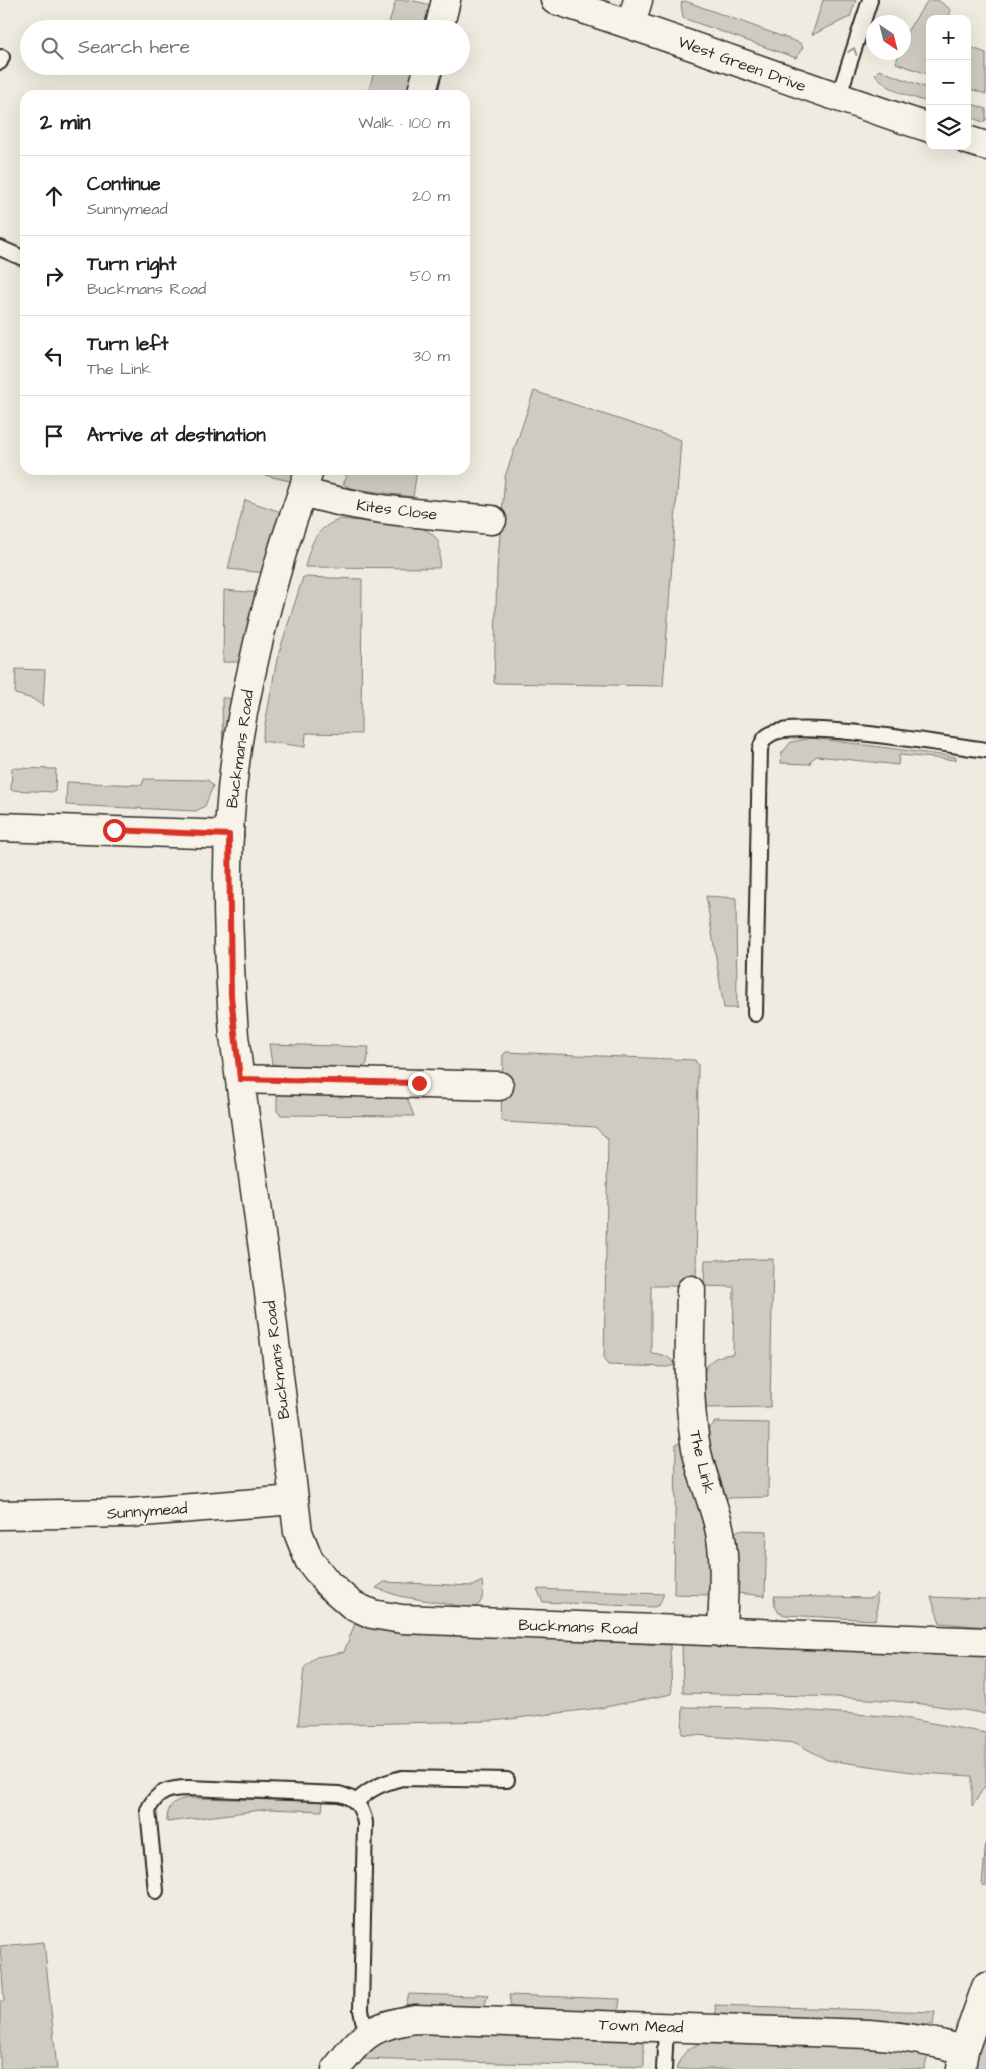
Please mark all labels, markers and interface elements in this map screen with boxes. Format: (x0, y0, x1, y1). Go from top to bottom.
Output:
north arrow (866, 15, 911, 60)
map controls (926, 15, 971, 150)
button: + (926, 15, 971, 60)
search box (20, 20, 470, 75)
street label: West Green Drive (675, 31, 809, 98)
icon: search (38, 34, 66, 62)
text: Search here (78, 34, 190, 61)
one-way arrow (847, 48, 857, 56)
button: − (926, 60, 971, 105)
button: layers (926, 105, 971, 150)
text: 2 min (40, 108, 90, 137)
text: Walk · 100 m (358, 112, 450, 134)
text: Continue (87, 171, 161, 198)
icon: ahead (40, 182, 68, 210)
text: 20 m (412, 185, 450, 207)
text: Sunnymead (87, 198, 168, 220)
text: Turn right (87, 251, 176, 278)
icon: right (40, 262, 68, 290)
text: 50 m (410, 265, 450, 287)
text: Buckmans Road (87, 278, 206, 300)
text: Turn left (87, 331, 168, 358)
icon: left (40, 342, 68, 370)
text: 30 m (413, 345, 450, 367)
text: The Link (87, 358, 151, 380)
icon: arrive (40, 422, 68, 450)
text: Arrive at destination (87, 422, 266, 449)
street label: Kites Close (355, 494, 439, 526)
street label: Buckmans Road (221, 688, 259, 810)
route start (103, 819, 126, 842)
route end (408, 1072, 431, 1095)
street label: Buckmans Road (259, 1299, 295, 1421)
street label: The Link (684, 1428, 720, 1496)
street label: Sunnymead (106, 1497, 188, 1526)
street label: Buckmans Road (518, 1614, 638, 1640)
street label: Town Mead (598, 2014, 684, 2038)

